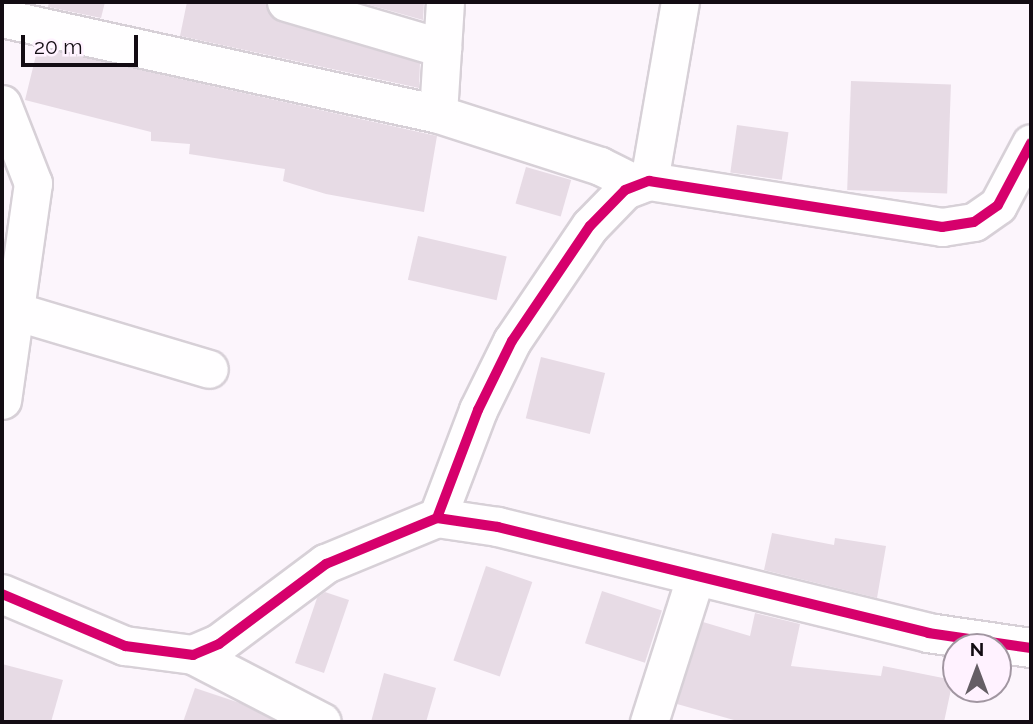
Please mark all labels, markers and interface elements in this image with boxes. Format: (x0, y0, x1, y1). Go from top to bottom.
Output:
scale bar (24, 21, 142, 65)
text: 20 m (34, 34, 82, 59)
north arrow (942, 633, 1012, 703)
text: N (970, 638, 984, 660)

